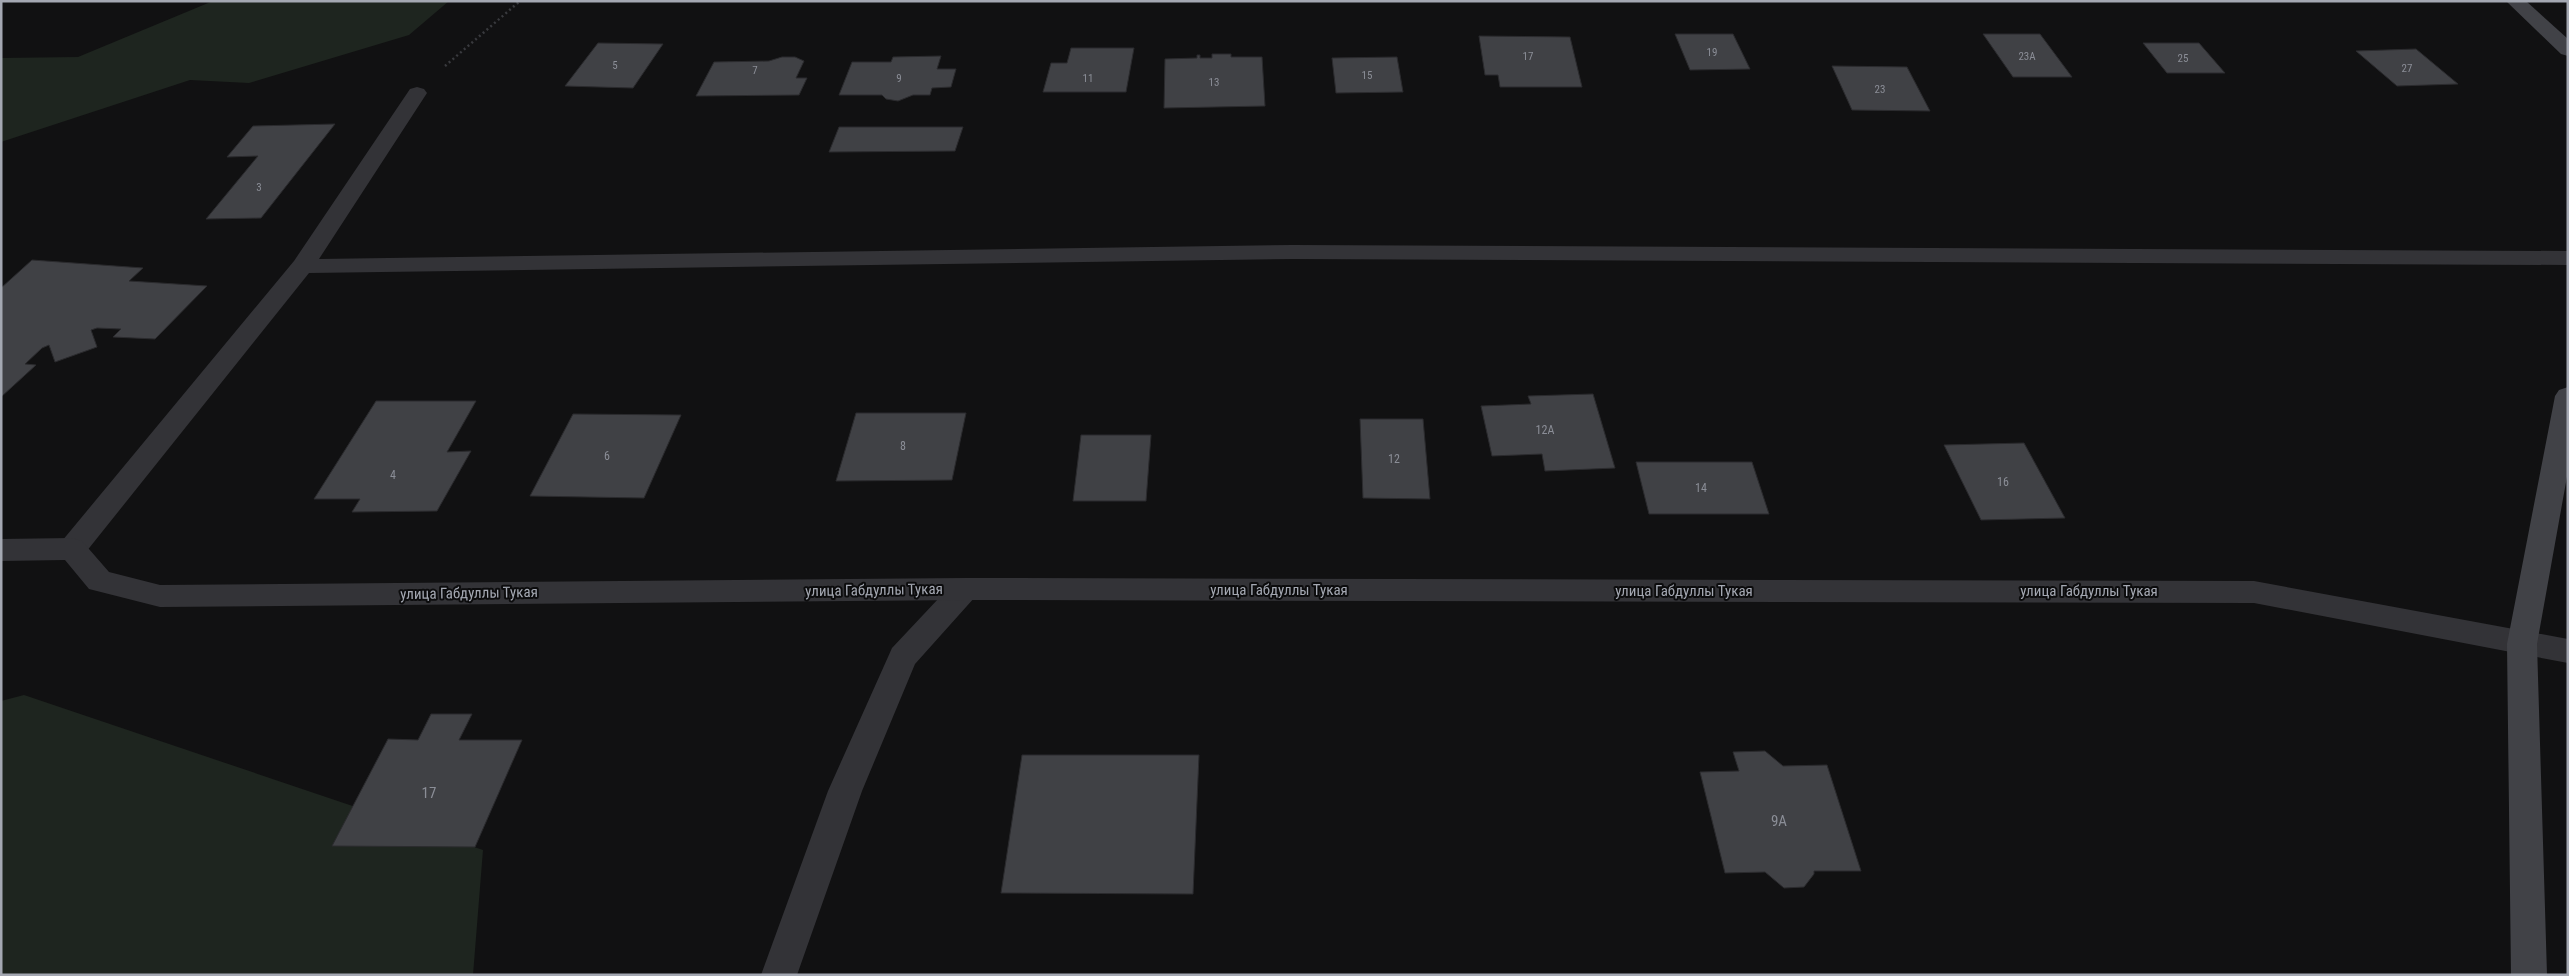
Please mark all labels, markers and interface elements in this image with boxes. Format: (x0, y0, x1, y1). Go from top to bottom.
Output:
house number: 19 (1707, 46, 1717, 59)
house number: 17 (1523, 50, 1533, 63)
house number: 23А (2018, 50, 2036, 63)
house number: 25 (2178, 52, 2188, 65)
house number: 5 (612, 59, 618, 72)
house number: 27 (2402, 62, 2412, 75)
house number: 7 (752, 64, 758, 77)
house number: 15 (1362, 69, 1372, 82)
house number: 9 (896, 72, 902, 85)
house number: 11 (1083, 72, 1093, 85)
house number: 13 (1209, 76, 1219, 89)
house number: 23 (1875, 83, 1885, 96)
house number: 3 (256, 181, 262, 194)
house number: 12А (1536, 423, 1554, 437)
house number: 8 (900, 439, 906, 453)
house number: 6 (604, 449, 610, 463)
house number: 12 (1388, 452, 1400, 466)
house number: 4 (390, 468, 396, 482)
house number: 16 (1997, 475, 2009, 489)
house number: 14 (1695, 481, 1707, 495)
street label: улица Габдуллы Тукая (805, 580, 943, 600)
street label: улица Габдуллы Тукая (1210, 581, 1348, 599)
street label: улица Габдуллы Тукая (1615, 582, 1753, 600)
street label: улица Габдуллы Тукая (2020, 582, 2158, 600)
street label: улица Габдуллы Тукая (400, 583, 538, 603)
house number: 17 (422, 784, 436, 802)
house number: 9А (1771, 812, 1787, 830)

